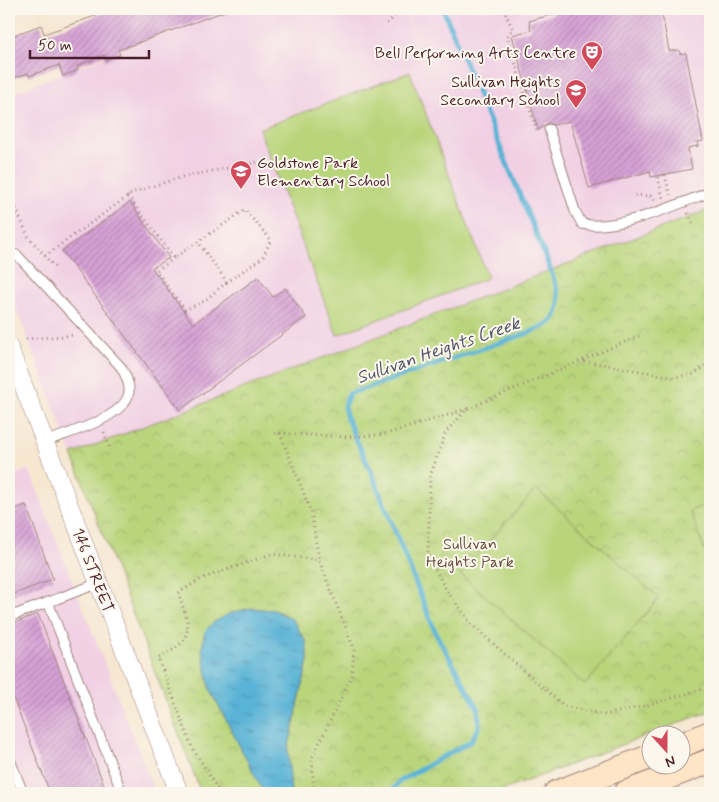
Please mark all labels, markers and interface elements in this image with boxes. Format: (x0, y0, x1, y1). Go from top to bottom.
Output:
scale bar (30, 28, 149, 60)
text: 50 m (38, 36, 72, 56)
theatre icon: Bell Performing Arts Centre (580, 40, 604, 71)
place label: Bell Performing Arts Centre (375, 43, 576, 66)
place label: Sullivan Heights Secondary School (440, 72, 560, 111)
school or university icon: Sullivan Heights Secondary School (564, 78, 588, 109)
place label: Goldstone Park Elementary School (257, 153, 390, 192)
school or university icon: Goldstone Park Elementary School (229, 159, 253, 190)
water label: Sullivan Heights Creek (354, 311, 524, 390)
street label: 146 STREET (67, 525, 118, 616)
park label: Sullivan Heights Park (426, 534, 514, 573)
north arrow (642, 724, 692, 774)
text: N (663, 751, 678, 771)

